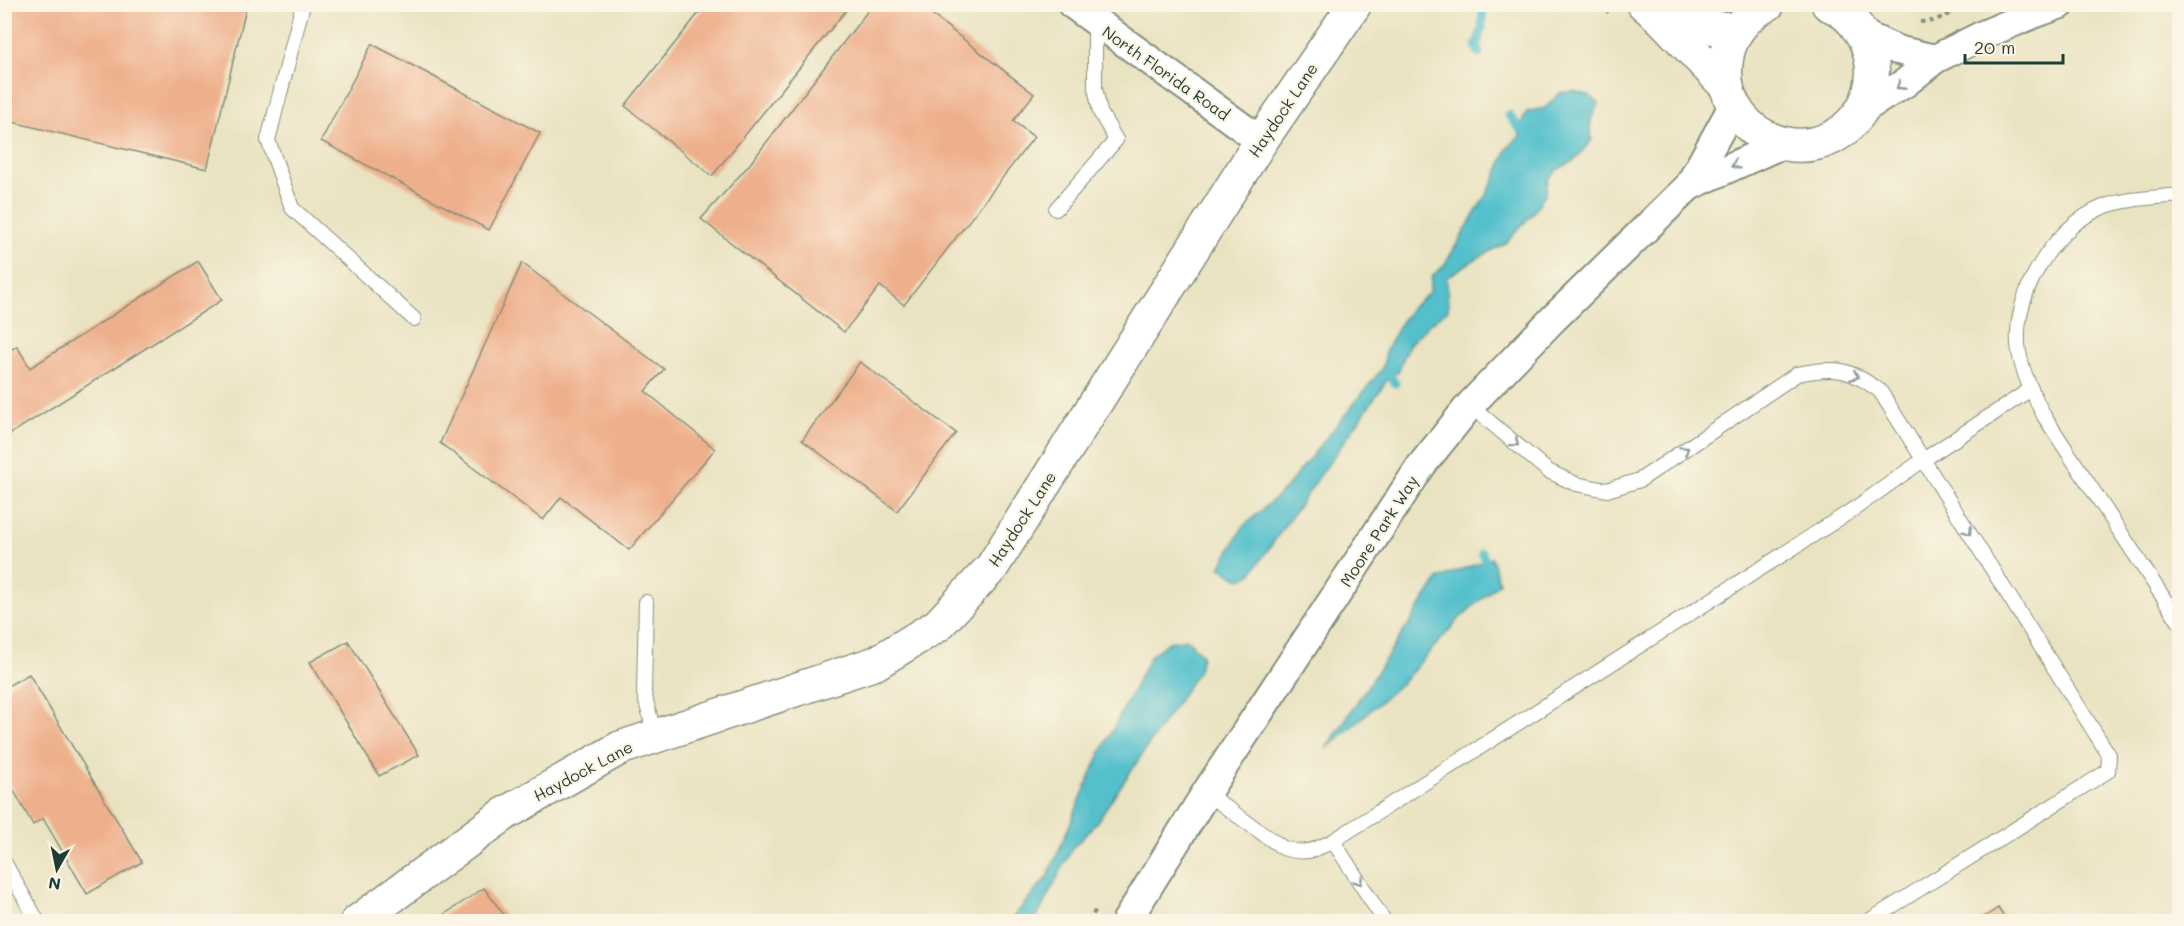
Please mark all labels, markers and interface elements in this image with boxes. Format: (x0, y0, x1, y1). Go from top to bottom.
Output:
street label: North Florida Road (1098, 21, 1234, 124)
scale bar (1965, 27, 2062, 65)
text: 20 m (1974, 35, 2015, 59)
street label: Haydock Lane (1243, 58, 1322, 161)
one-way arrow (1896, 79, 1907, 90)
one-way arrow (1731, 157, 1742, 169)
one-way arrow (1849, 369, 1860, 381)
one-way arrow (1508, 436, 1519, 447)
one-way arrow (1678, 446, 1689, 457)
street label: Haydock Lane (983, 467, 1060, 570)
street label: Moore Park Way (1335, 471, 1422, 590)
one-way arrow (1960, 525, 1972, 535)
street label: Haydock Lane (529, 736, 636, 806)
north arrow (27, 839, 87, 899)
text: N (47, 873, 62, 896)
one-way arrow (1352, 875, 1363, 886)

